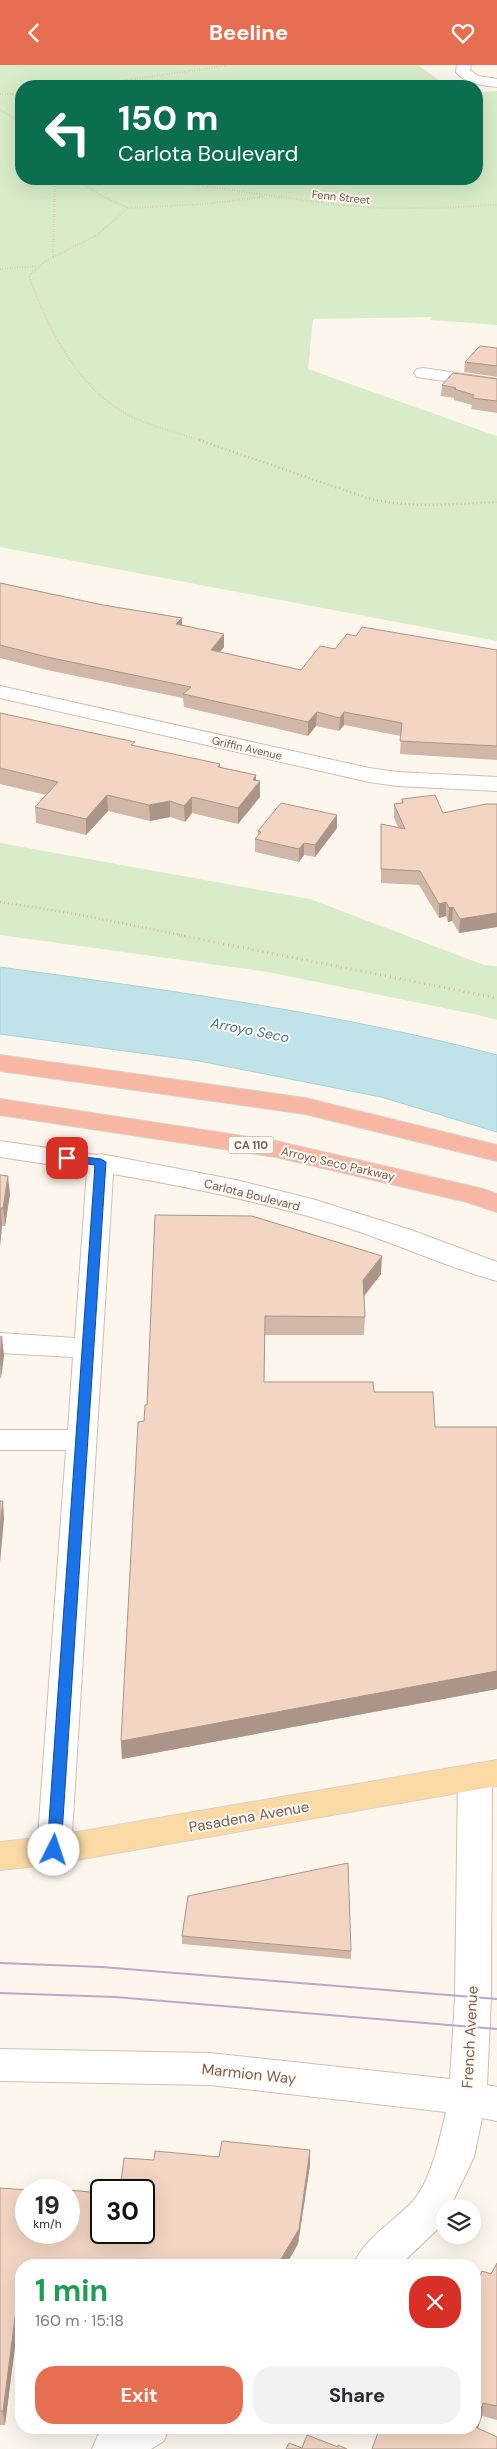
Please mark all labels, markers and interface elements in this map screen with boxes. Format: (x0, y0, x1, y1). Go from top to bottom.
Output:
text: Beeline (209, 18, 288, 47)
icon: back (20, 19, 48, 47)
icon: heart (449, 19, 477, 47)
text: 150 m (118, 95, 218, 141)
icon: left (35, 100, 100, 165)
text: Carlota Boulevard (118, 139, 298, 168)
street label: Fenn Street (311, 187, 371, 207)
street label: Griffin Avenue (211, 733, 283, 763)
water label: Arroyo Seco (208, 1013, 291, 1046)
pin (46, 1137, 88, 1179)
road number: CA 110 (228, 1137, 274, 1153)
street label: Arroyo Seco Parkway (280, 1143, 397, 1185)
icon: arrive (53, 1144, 81, 1172)
street label: Carlota Boulevard (202, 1175, 302, 1215)
street label: Pasadena Avenue (187, 1797, 311, 1837)
position arrow (27, 1823, 79, 1875)
street label: French Avenue (457, 1985, 483, 2089)
street label: Marmion Way (201, 2059, 298, 2089)
speed limit sign: 30 (90, 2179, 155, 2244)
text: 19 (35, 2189, 60, 2222)
map controls (436, 2199, 481, 2244)
button: layers (436, 2199, 481, 2244)
text: km/h (33, 2216, 62, 2232)
text: 1 min (35, 2271, 108, 2310)
button: close (409, 2276, 461, 2328)
text: 160 m · 15:18 (35, 2310, 124, 2331)
button: Exit (35, 2366, 243, 2424)
button: Share (253, 2366, 461, 2424)

